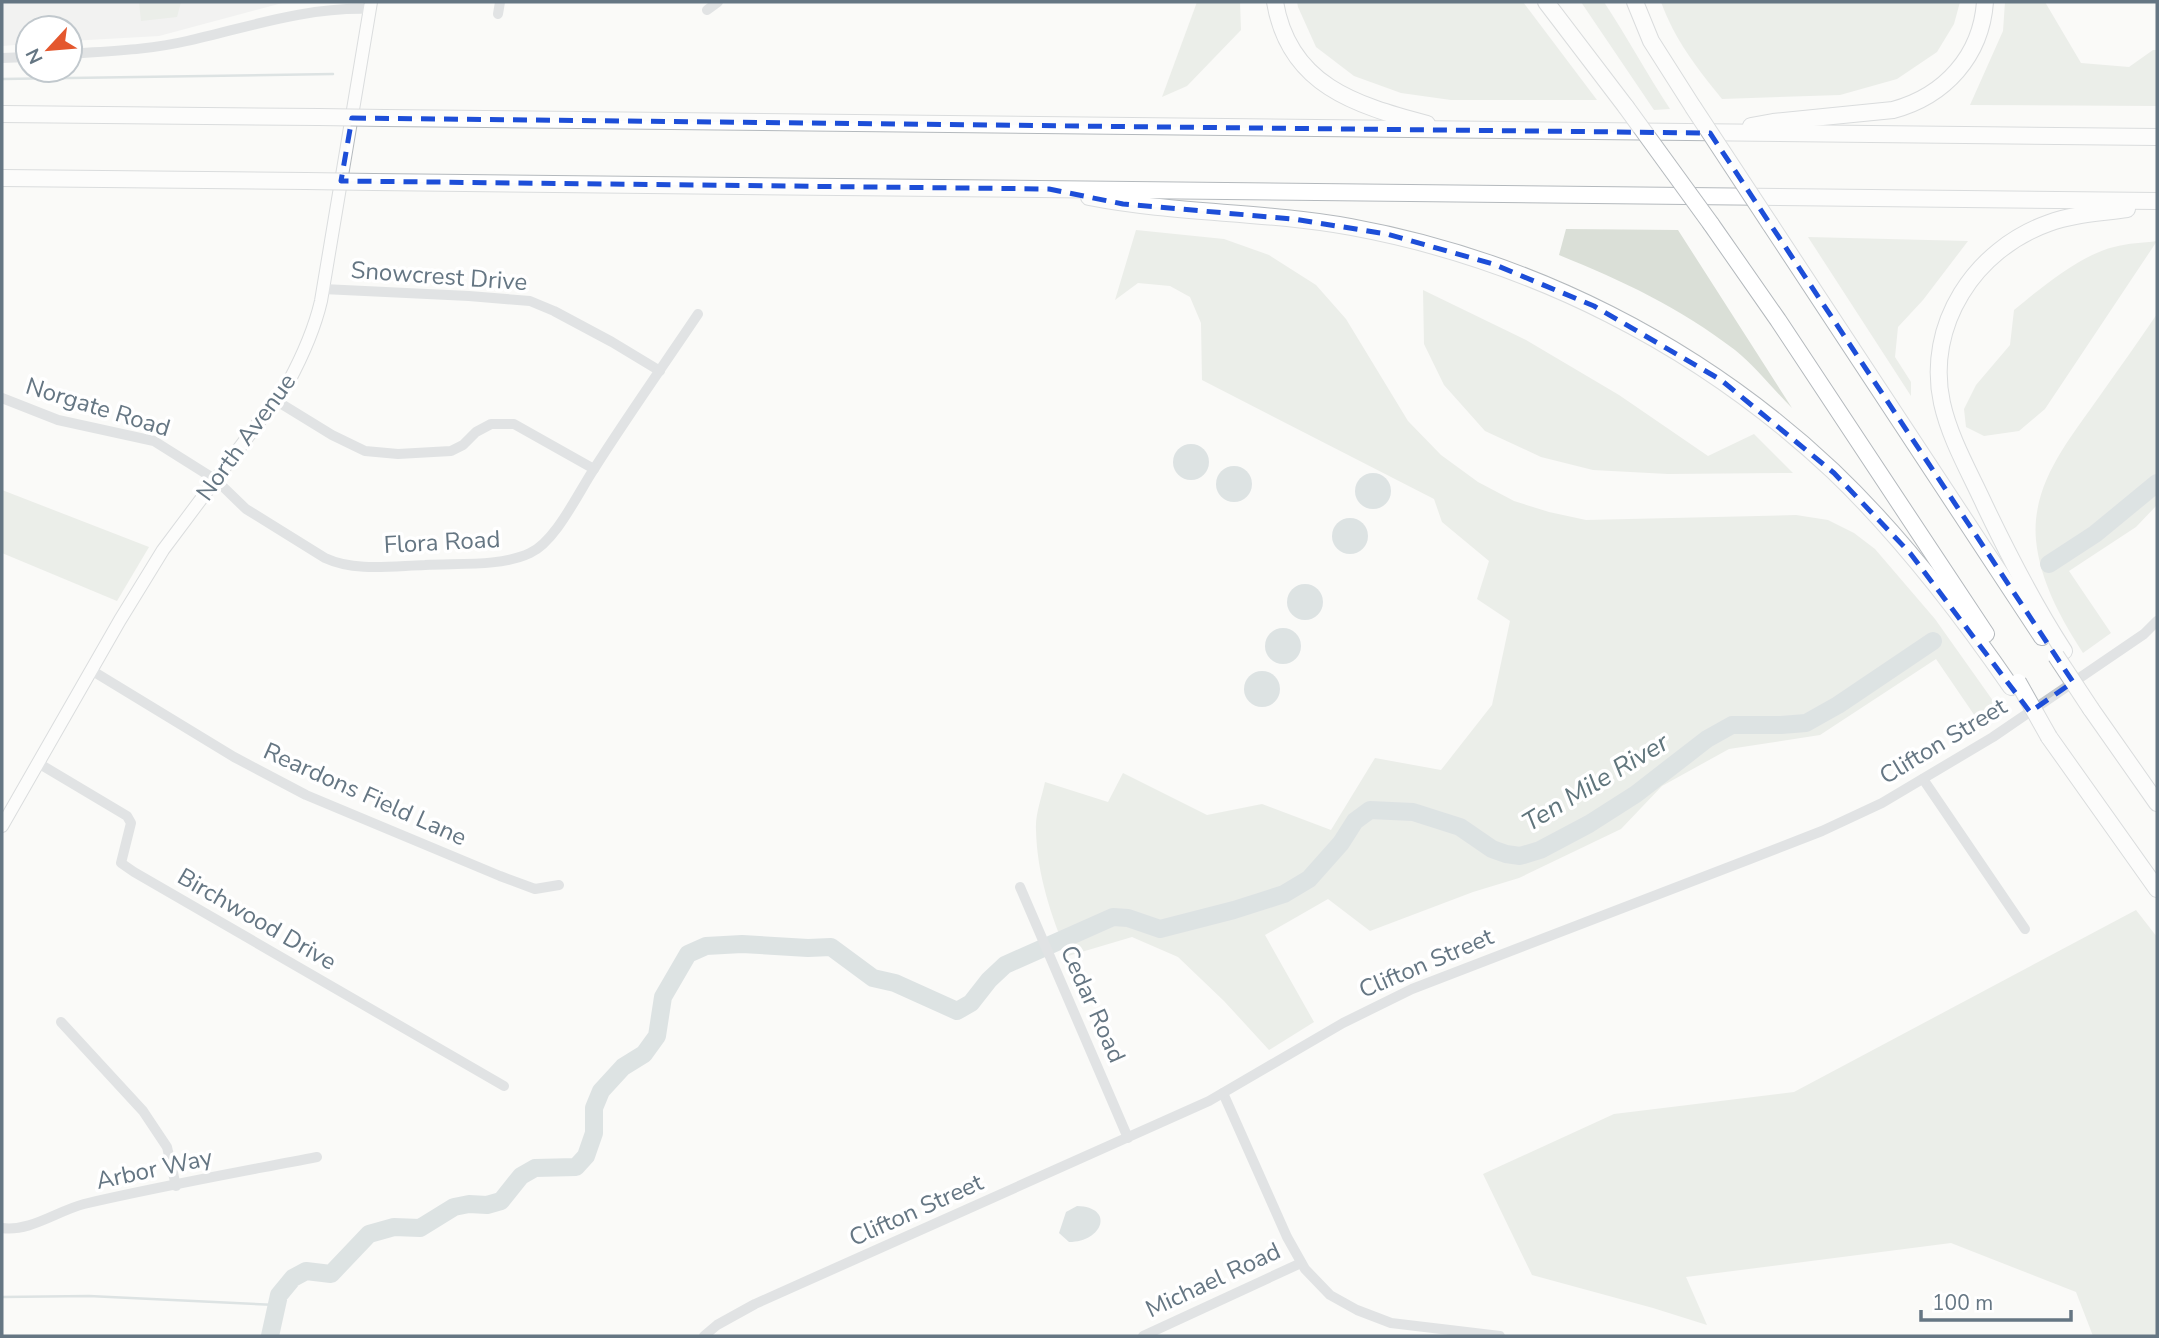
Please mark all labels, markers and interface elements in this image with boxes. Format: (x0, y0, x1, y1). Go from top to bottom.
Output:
north arrow (14, 14, 84, 84)
text: N (20, 44, 49, 68)
street label: Snowcrest Drive (350, 254, 528, 298)
street label: North Avenue (189, 367, 303, 507)
street label: Norgate Road (22, 370, 174, 444)
street label: Flora Road (383, 523, 501, 561)
street label: Clifton Street (1873, 690, 2013, 792)
water label: Ten Mile River (1516, 725, 1676, 840)
street label: Reardons Field Lane (258, 735, 472, 853)
street label: Birchwood Drive (172, 860, 342, 978)
street label: Clifton Street (1354, 920, 1499, 1006)
street label: Cedar Road (1053, 940, 1133, 1068)
street label: Arbor Way (93, 1141, 216, 1197)
street label: Clifton Street (844, 1166, 988, 1254)
street label: Michael Road (1140, 1235, 1286, 1325)
scale bar (1921, 1278, 2072, 1322)
text: 100 m (1932, 1289, 1993, 1317)

